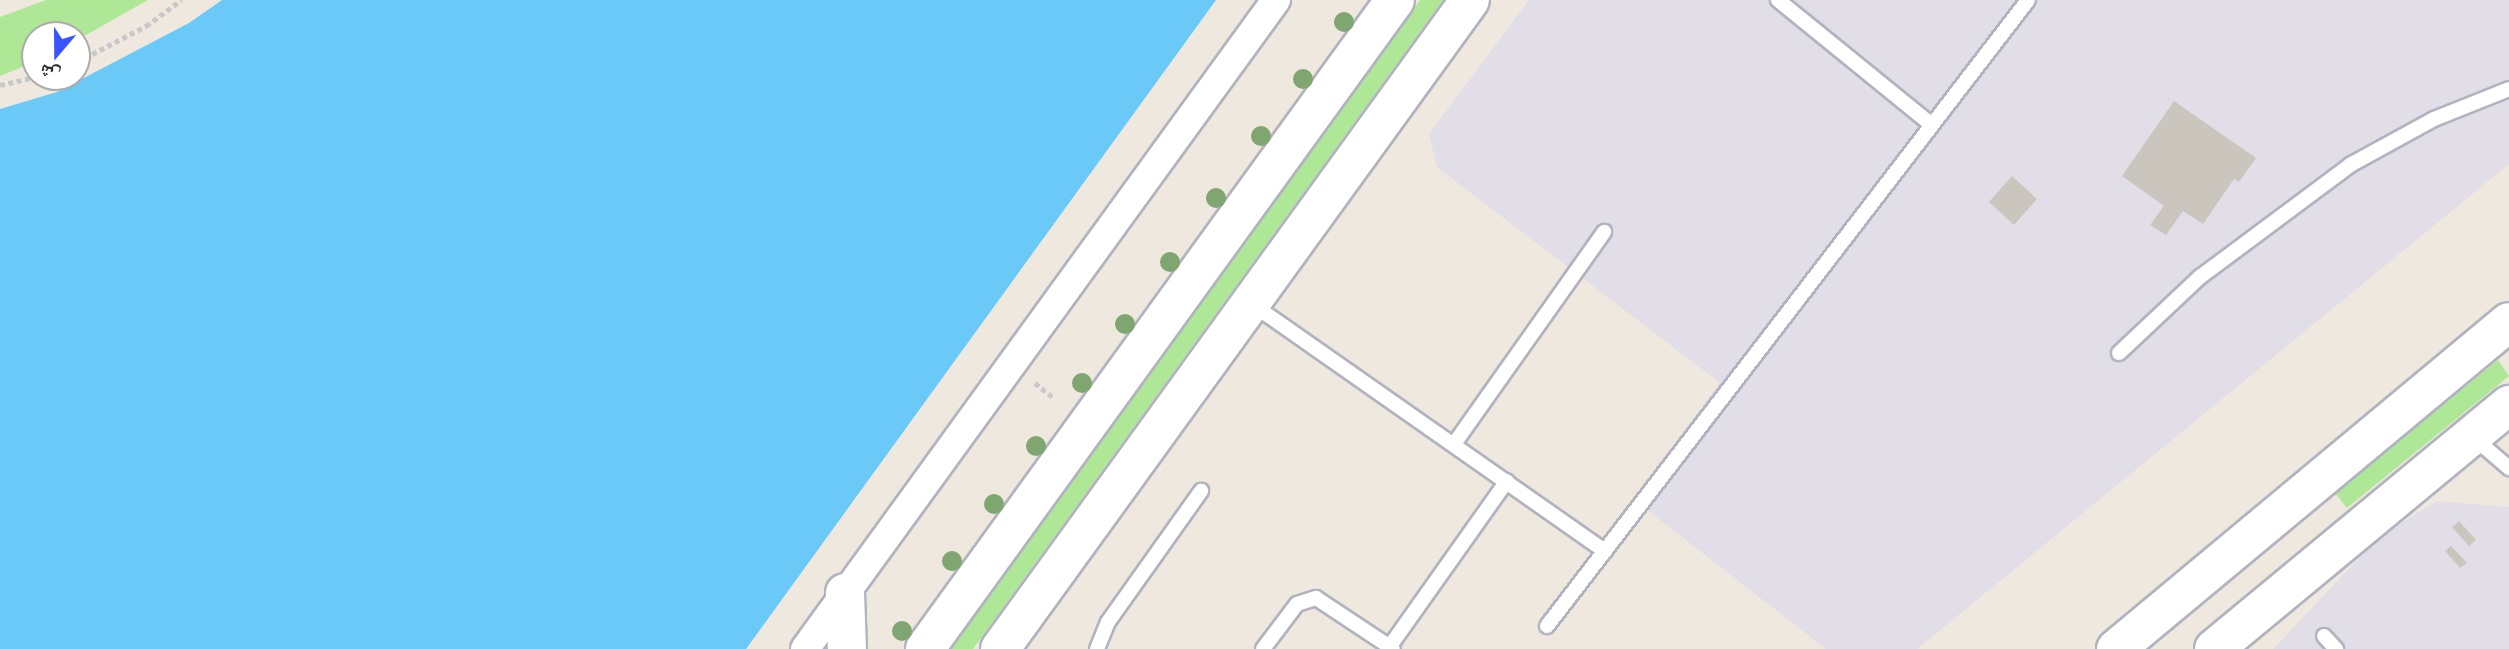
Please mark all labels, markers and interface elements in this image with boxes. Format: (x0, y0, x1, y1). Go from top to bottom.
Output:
north arrow (21, 21, 91, 91)
text: ش (36, 60, 63, 89)

